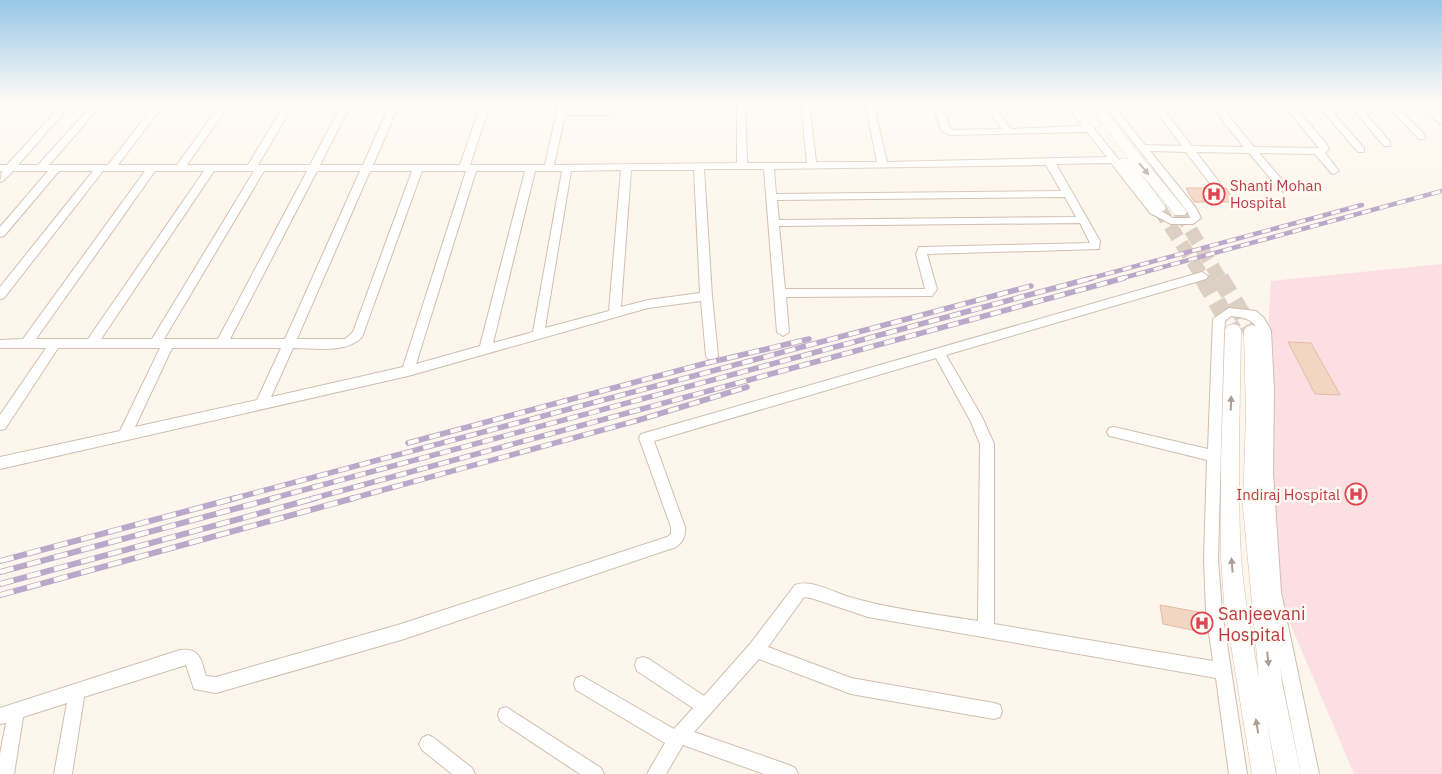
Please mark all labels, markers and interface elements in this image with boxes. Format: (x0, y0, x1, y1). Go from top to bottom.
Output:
one-way arrow (1138, 162, 1150, 174)
place label: Shanti Mohan Hospital (1230, 176, 1322, 212)
hospital icon: Shanti Mohan Hospital (1202, 182, 1226, 206)
one-way arrow (1227, 395, 1235, 411)
hospital icon: Indiraj Hospital (1344, 482, 1368, 506)
place label: Indiraj Hospital (1236, 485, 1340, 504)
one-way arrow (1228, 557, 1236, 573)
place label: Sanjeevani Hospital (1218, 602, 1305, 646)
hospital icon: Sanjeevani Hospital (1190, 611, 1214, 635)
one-way arrow (1264, 651, 1272, 667)
one-way arrow (1252, 717, 1260, 733)

